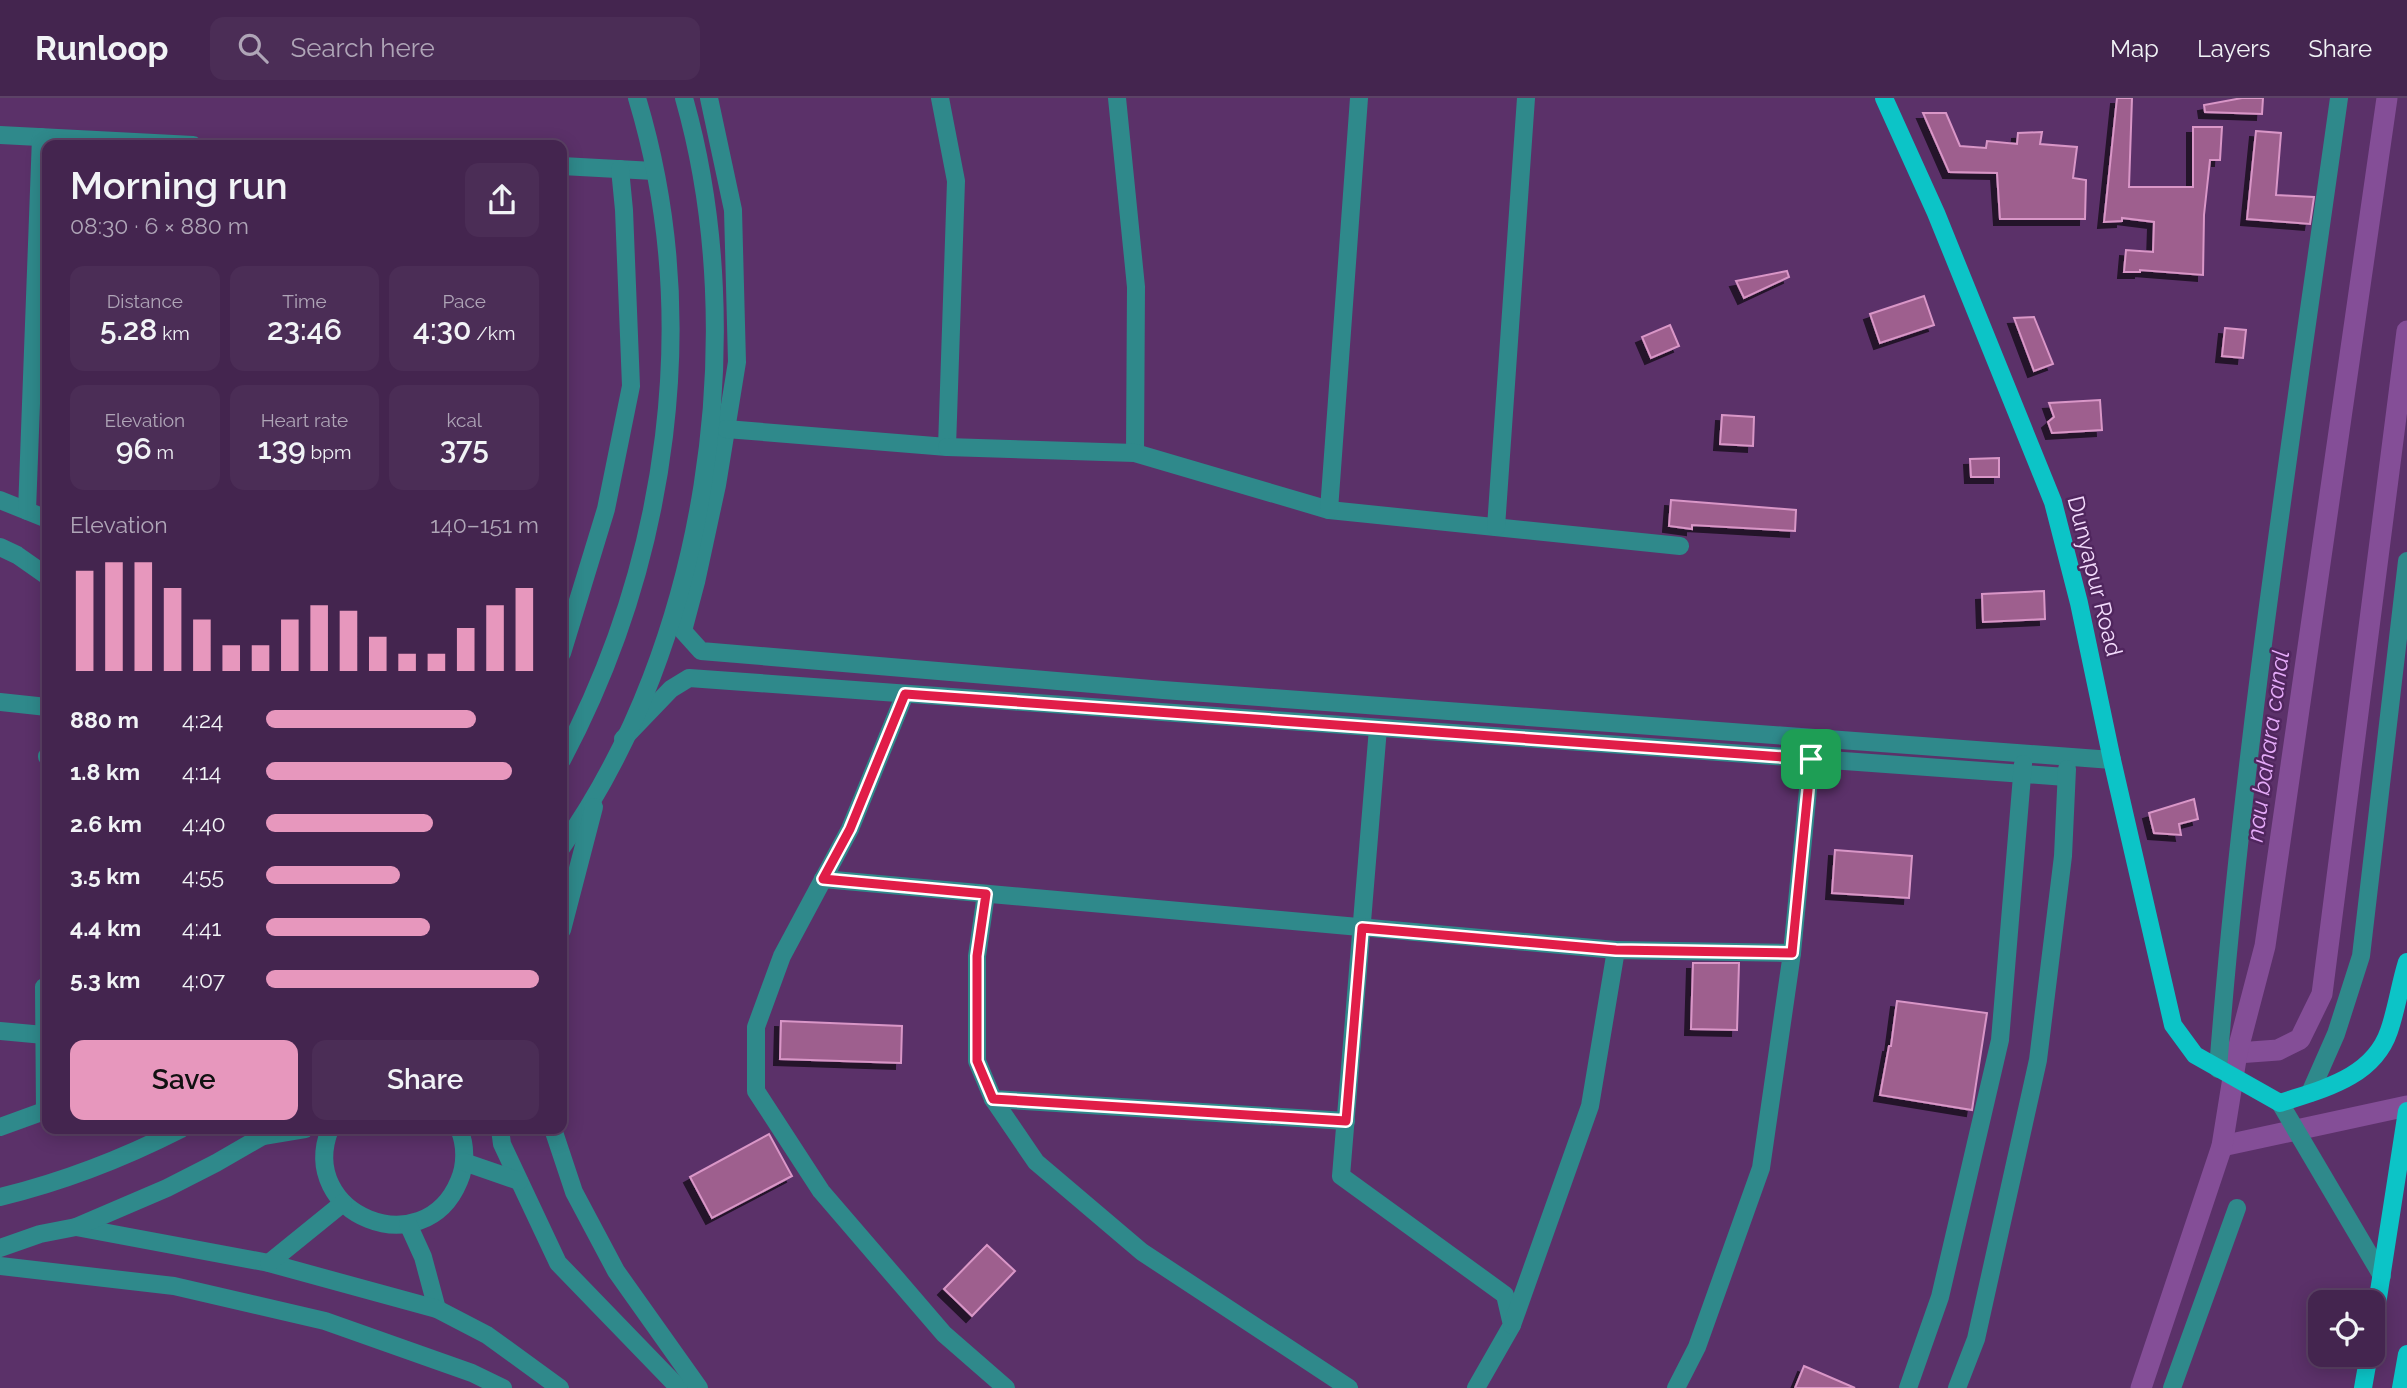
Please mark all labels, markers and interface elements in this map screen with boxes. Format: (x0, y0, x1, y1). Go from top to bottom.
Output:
search box (210, 17, 700, 80)
text: Runloop (35, 29, 168, 68)
icon: search (234, 29, 272, 67)
text: Search here (290, 33, 435, 63)
text: Map (2110, 34, 2159, 63)
text: Layers (2197, 34, 2270, 63)
text: Share (2308, 34, 2372, 63)
text: Morning run (70, 163, 288, 208)
button: share (465, 163, 539, 237)
text: 08:30 · 6 × 880 m (70, 212, 249, 239)
text: Distance (107, 290, 183, 312)
text: Time (282, 290, 327, 312)
text: Pace (442, 290, 486, 312)
text: 5.28 (100, 312, 157, 347)
text: 23:46 (267, 312, 342, 347)
text: 4:30 (413, 312, 471, 347)
text: km (157, 322, 190, 344)
text: /km (471, 322, 515, 344)
text: Elevation (104, 409, 185, 431)
text: Heart rate (261, 409, 348, 431)
text: kcal (446, 409, 482, 431)
text: 96 (116, 431, 152, 466)
text: 139 (257, 431, 306, 466)
text: 375 (440, 431, 489, 466)
text: m (152, 441, 174, 463)
text: bpm (306, 441, 352, 463)
street label: Dunyapur Road (2063, 493, 2128, 659)
text: Elevation (70, 511, 168, 538)
text: 140–151 m (430, 511, 539, 538)
water label: nau bahara canal (2240, 648, 2295, 844)
text: 880 m (70, 706, 139, 733)
text: 4:24 (182, 706, 223, 733)
pin (1781, 729, 1841, 789)
icon: arrive (1792, 740, 1830, 778)
text: 1.8 km (70, 758, 140, 785)
text: 4:14 (182, 758, 221, 785)
text: 2.6 km (70, 810, 142, 837)
text: 4:40 (182, 810, 226, 837)
text: 3.5 km (70, 862, 141, 889)
text: 4:55 (182, 862, 224, 889)
text: 4.4 km (70, 914, 141, 941)
text: 4:41 (182, 914, 221, 941)
text: 5.3 km (70, 966, 141, 993)
text: 4:07 (182, 966, 225, 993)
button: Save (70, 1040, 298, 1120)
button: Share (312, 1040, 539, 1120)
map controls (2308, 1290, 2385, 1367)
button: locate (2308, 1290, 2385, 1367)

